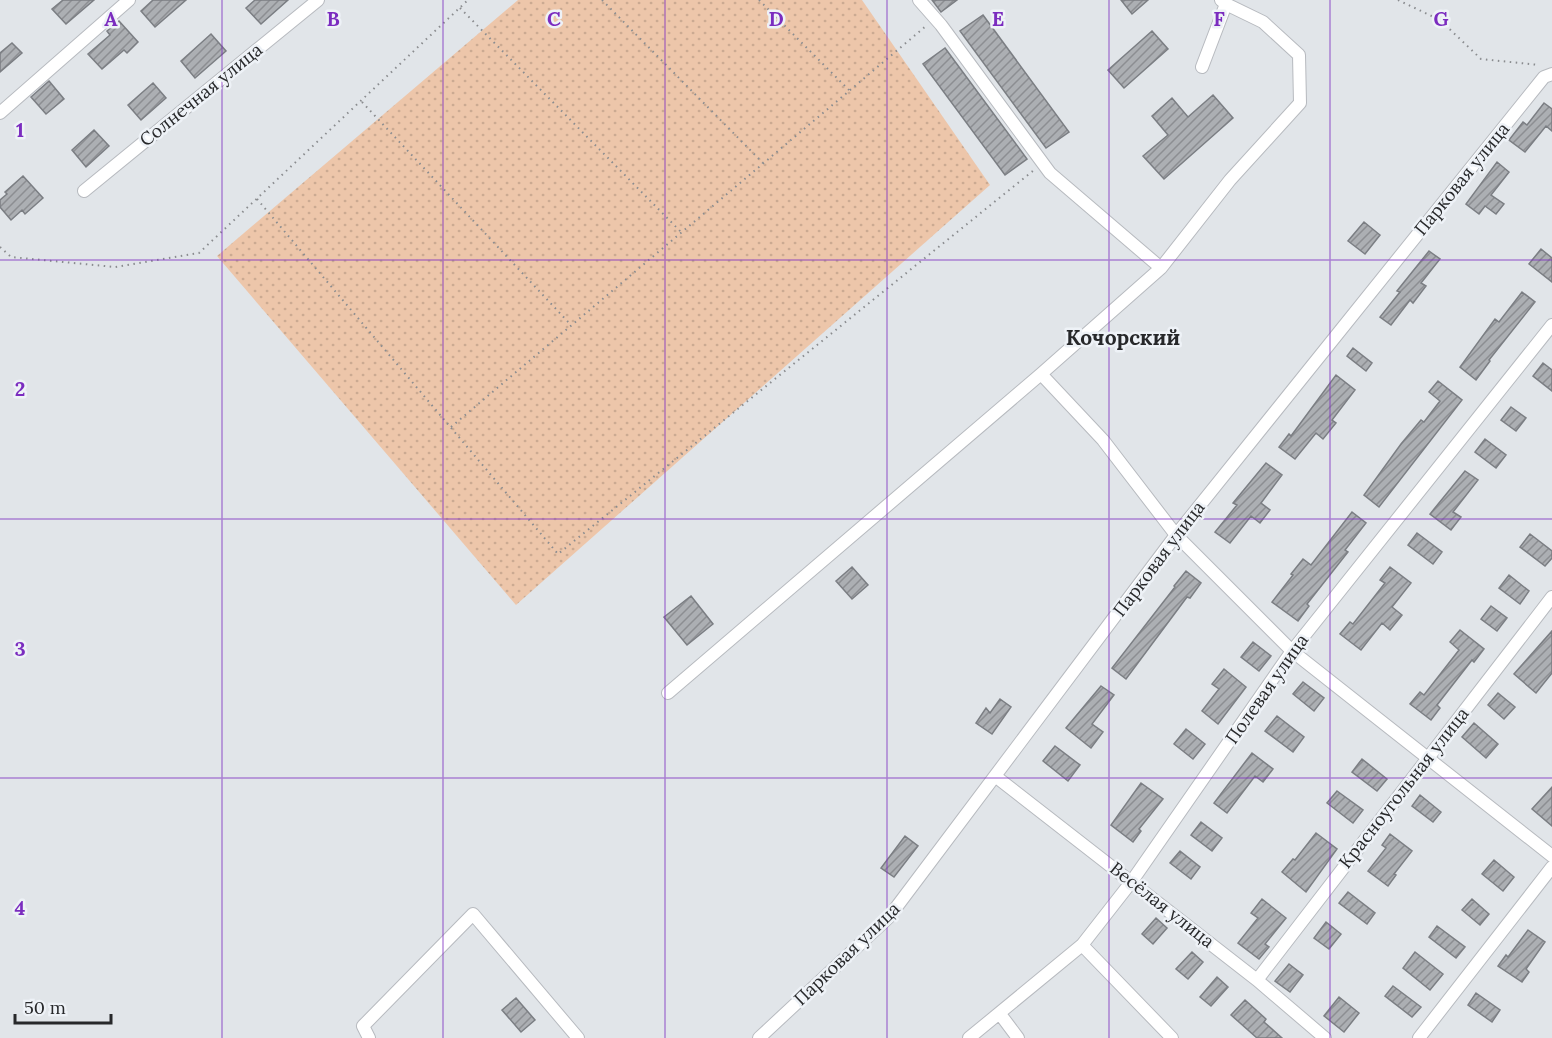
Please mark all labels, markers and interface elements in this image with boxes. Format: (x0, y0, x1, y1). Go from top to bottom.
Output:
text: A (104, 6, 118, 31)
text: B (326, 6, 340, 31)
text: C (547, 6, 561, 31)
text: D (768, 6, 784, 31)
text: E (992, 6, 1004, 31)
text: F (1213, 6, 1225, 31)
text: G (1433, 6, 1449, 31)
street label: Солнечная улица (135, 38, 267, 151)
text: 1 (16, 117, 24, 142)
street label: Парковая улица (1409, 118, 1514, 240)
district label: Кочорский (1066, 324, 1180, 351)
text: 2 (15, 376, 25, 401)
street label: Парковая улица (1108, 496, 1209, 621)
street label: Полевая улица (1220, 629, 1313, 748)
text: 3 (14, 636, 26, 661)
street label: Красноугольная улица (1334, 703, 1474, 873)
street label: Весёлая улица (1105, 857, 1219, 953)
text: 4 (15, 895, 26, 920)
street label: Парковая улица (789, 897, 905, 1010)
scale bar (15, 987, 111, 1025)
text: 50 m (24, 996, 66, 1019)

